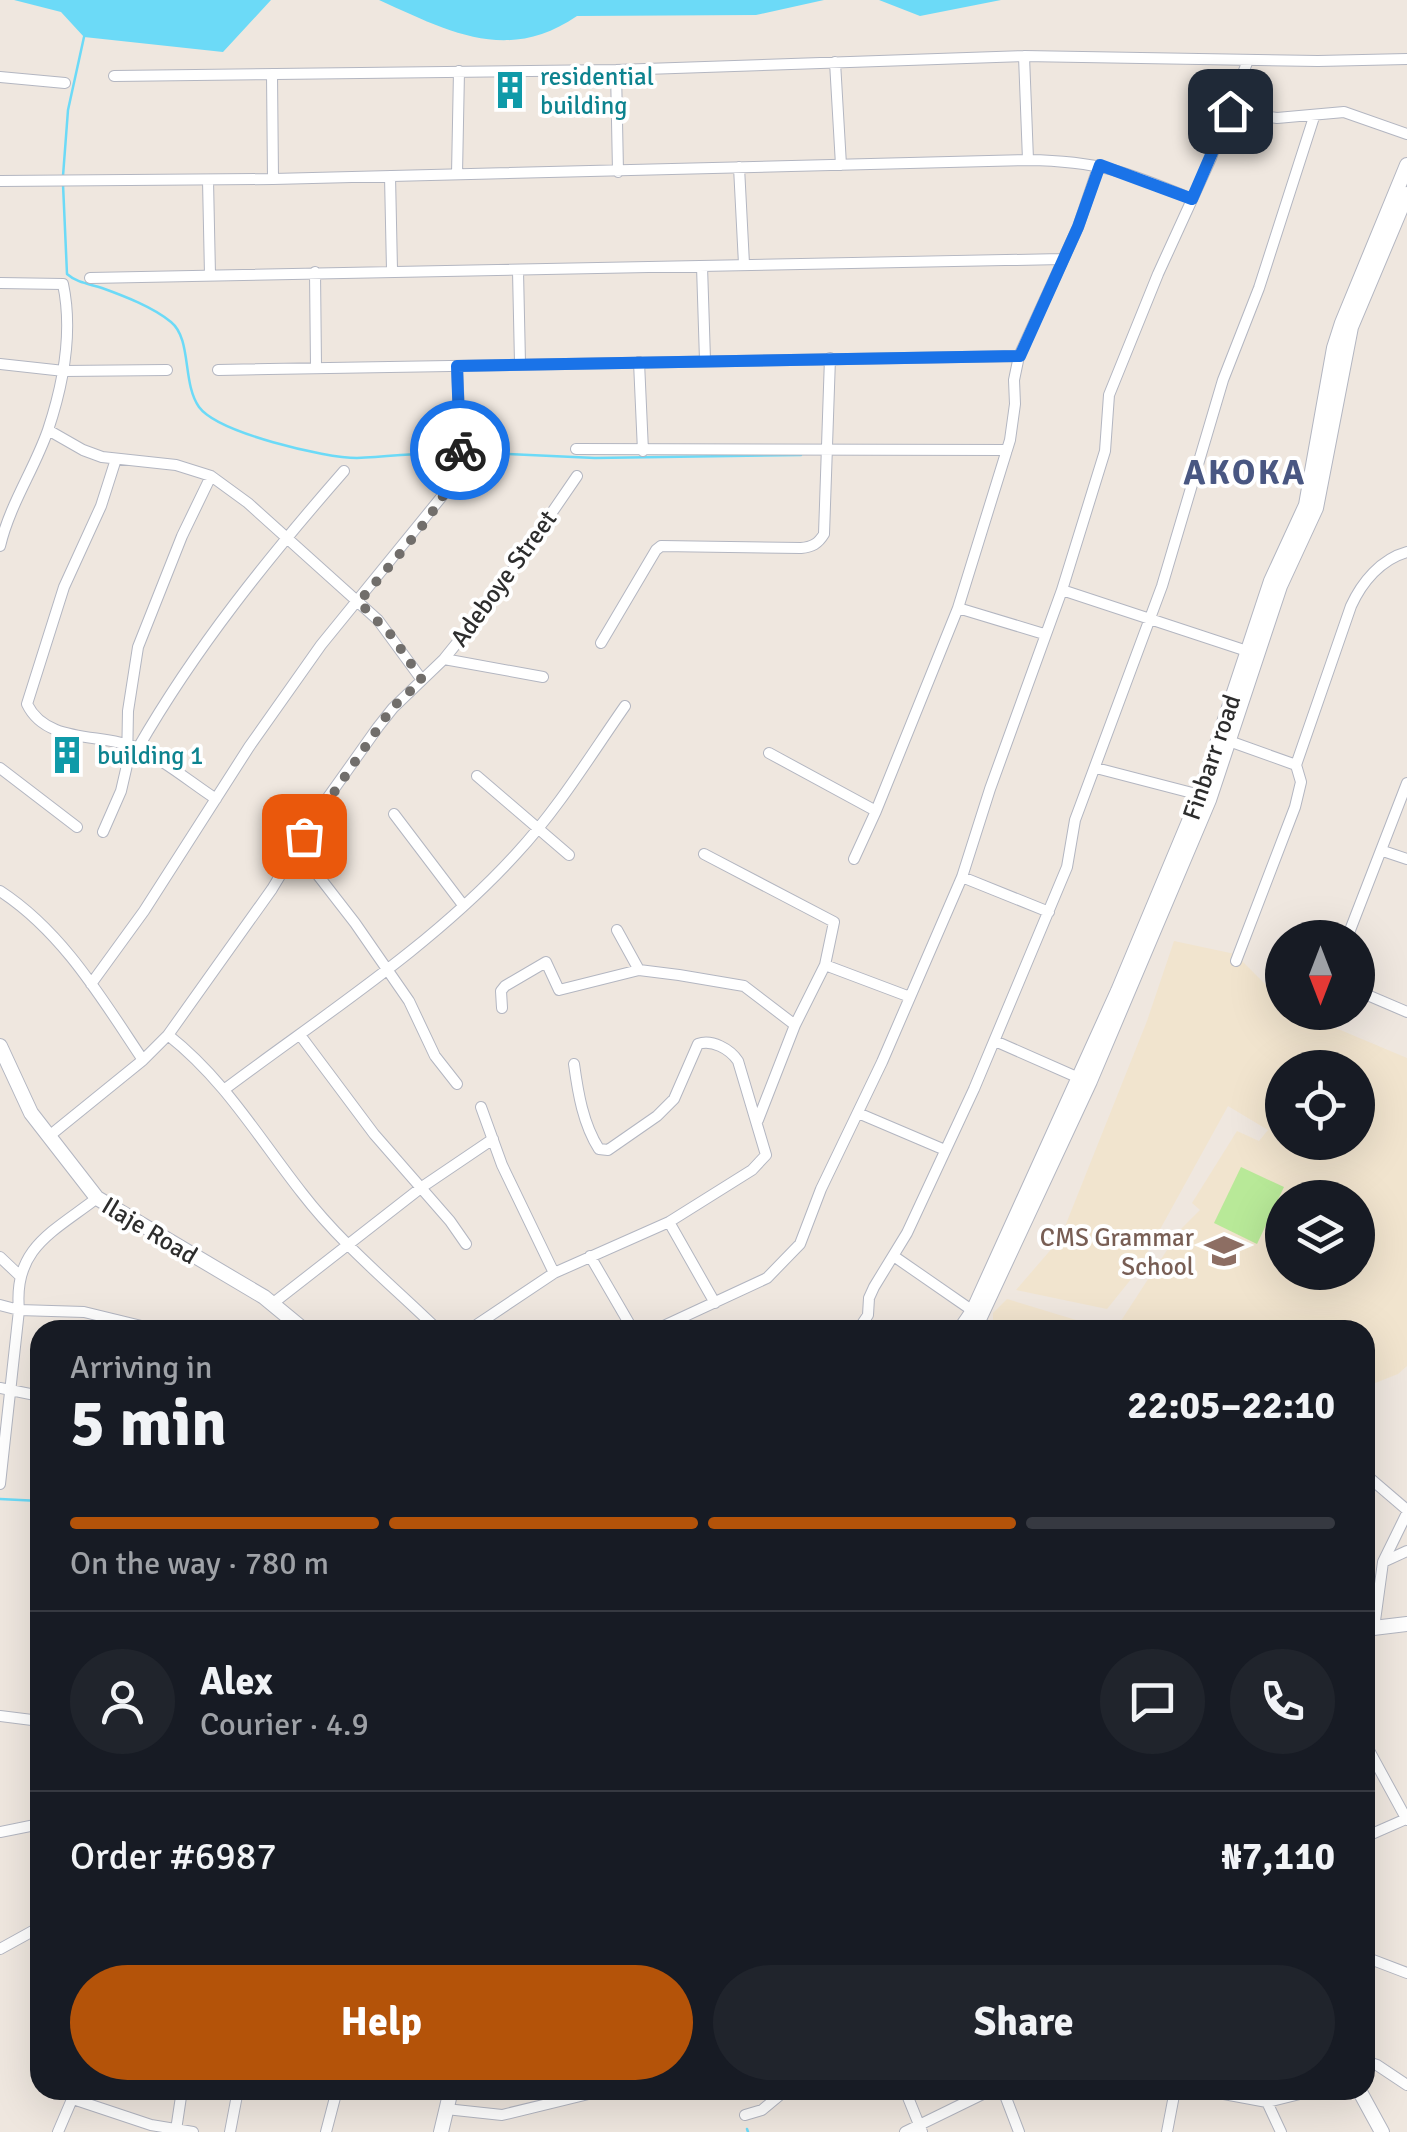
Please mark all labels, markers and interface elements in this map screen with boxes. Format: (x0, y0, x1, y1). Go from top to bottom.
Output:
place label: residential building (540, 61, 654, 121)
building icon: residential building (489, 69, 531, 111)
pin (1188, 69, 1273, 154)
icon: home (1203, 84, 1258, 139)
courier (410, 400, 510, 500)
icon: bike (433, 423, 488, 478)
district label: AKOKA (1183, 451, 1307, 494)
street label: Adeboye Street (443, 504, 563, 653)
street label: Finbarr road (1176, 690, 1247, 824)
building icon: building 1 (46, 734, 88, 776)
place label: building 1 (97, 740, 204, 771)
pin (262, 794, 347, 879)
icon: bag (277, 809, 332, 864)
north arrow (1265, 920, 1375, 1030)
map controls (1265, 920, 1375, 1290)
button: locate (1265, 1050, 1375, 1160)
button: layers (1265, 1180, 1375, 1290)
street label: Ilaje Road (96, 1190, 203, 1271)
place label: CMS Grammar School (1040, 1222, 1195, 1282)
school or university icon: CMS Grammar School (1203, 1230, 1245, 1272)
text: Arriving in (70, 1348, 212, 1387)
text: 22:05–22:10 (1127, 1382, 1335, 1429)
text: 5 min (70, 1384, 227, 1464)
text: On the way · 780 m (70, 1544, 329, 1583)
button: person (70, 1649, 175, 1754)
button: chat (1100, 1649, 1205, 1754)
button: phone (1230, 1649, 1335, 1754)
text: Alex (200, 1658, 273, 1705)
text: Courier · 4.9 (200, 1705, 369, 1744)
text: Order #6987 (70, 1833, 277, 1880)
text: ₦7,110 (1221, 1833, 1335, 1880)
button: Help (70, 1965, 693, 2080)
button: Share (713, 1965, 1335, 2080)

